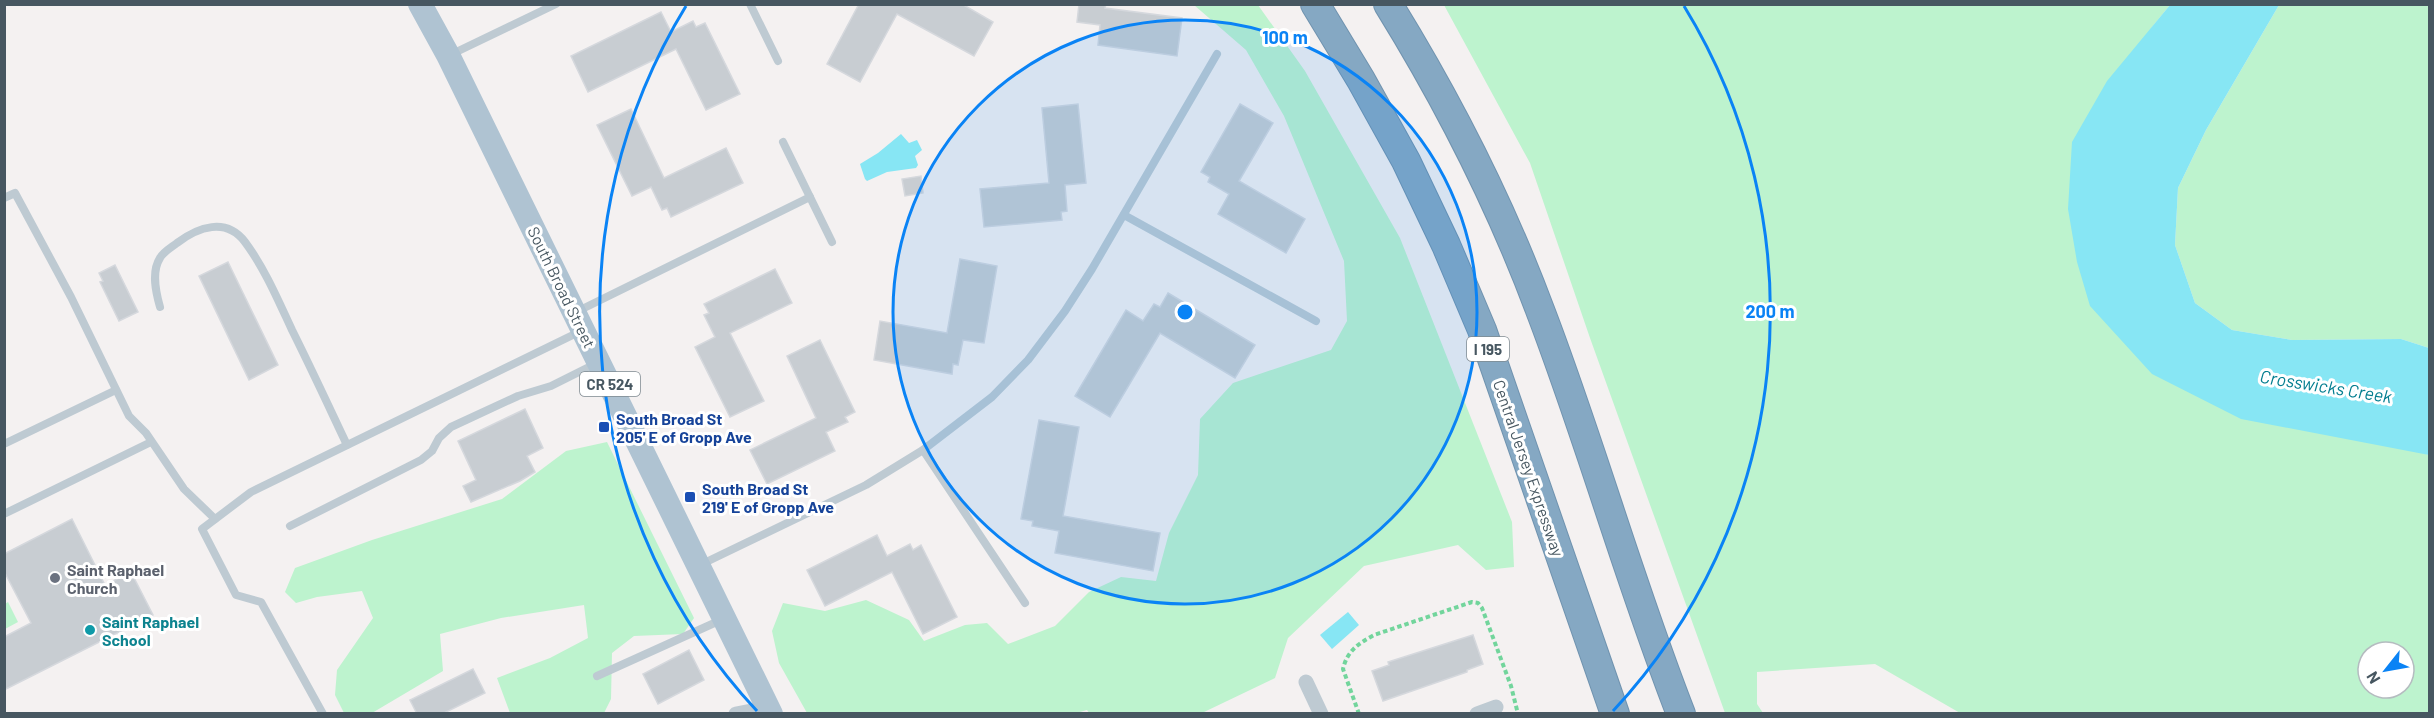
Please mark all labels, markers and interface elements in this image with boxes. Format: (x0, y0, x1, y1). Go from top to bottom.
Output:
text: 100 m (1262, 26, 1308, 48)
street label: South Broad Street (524, 223, 600, 351)
text: 200 m (1745, 300, 1795, 322)
centre of rings (1175, 302, 1195, 322)
road number: I 195 (1467, 337, 1509, 361)
water label: Crosswicks Creek (2258, 365, 2394, 407)
road number: CR 524 (580, 372, 640, 396)
street label: Central Jersey Expressway (1490, 377, 1568, 559)
place label: South Broad St 205' E of Gropp Ave (616, 409, 752, 446)
marker: South Broad St 205' E of Gropp Ave (597, 420, 611, 434)
place label: South Broad St 219' E of Gropp Ave (702, 479, 834, 516)
marker: South Broad St 219' E of Gropp Ave (683, 490, 697, 504)
place label: Saint Raphael Church (67, 560, 164, 597)
marker: Saint Raphael Church (48, 571, 62, 585)
place label: Saint Raphael School (102, 612, 199, 649)
marker: Saint Raphael School (83, 623, 97, 637)
north arrow (2356, 640, 2416, 700)
text: N (2362, 669, 2384, 687)

